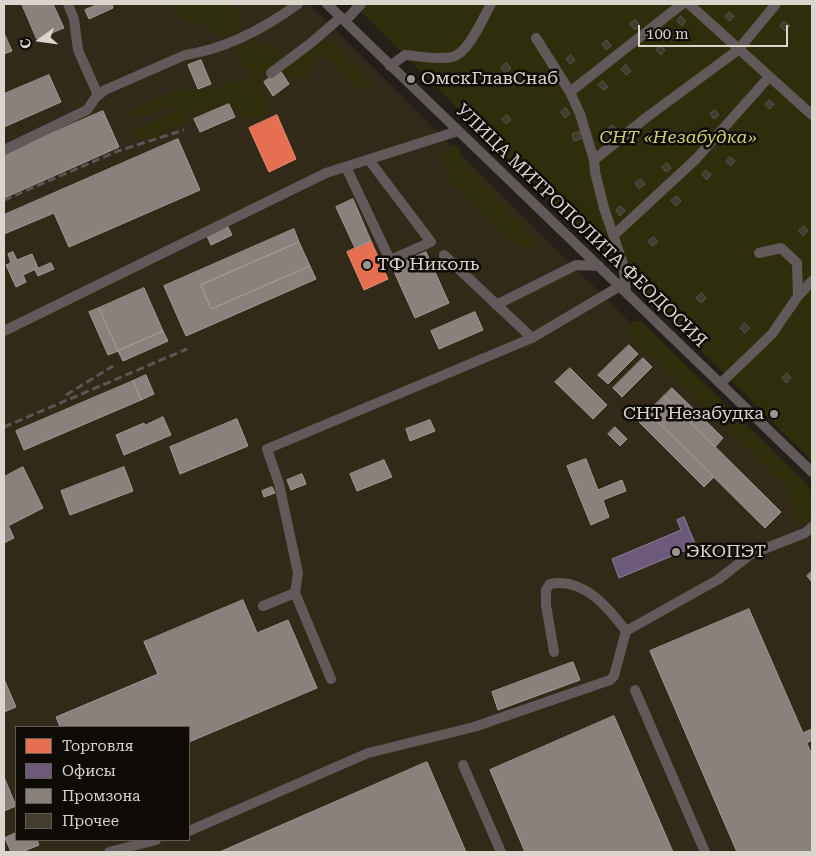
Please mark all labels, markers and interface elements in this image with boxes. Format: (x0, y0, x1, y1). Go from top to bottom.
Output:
north arrow (15, 15, 65, 65)
scale bar (641, 15, 791, 47)
text: 100 m (646, 25, 689, 43)
text: С (16, 37, 34, 50)
place label: ОмскГлавСнаб (421, 68, 558, 90)
marker: ОмскГлавСнаб (405, 73, 417, 85)
street label: УЛИЦА МИТРОПОЛИТА ФЕОДОСИЯ (451, 100, 711, 352)
park label: СНТ «Незабудка» (599, 127, 757, 149)
place label: ТФ Николь (377, 254, 479, 276)
marker: ТФ Николь (361, 259, 373, 271)
place label: СНТ Незабудка (623, 403, 764, 425)
marker: СНТ Незабудка (768, 408, 780, 420)
place label: ЭКОПЭТ (686, 541, 766, 563)
marker: ЭКОПЭТ (670, 546, 682, 558)
legend (15, 726, 190, 841)
text: Торговля (62, 737, 133, 755)
text: Офисы (62, 762, 116, 780)
text: Промзона (62, 787, 140, 805)
text: Прочее (62, 812, 119, 830)

